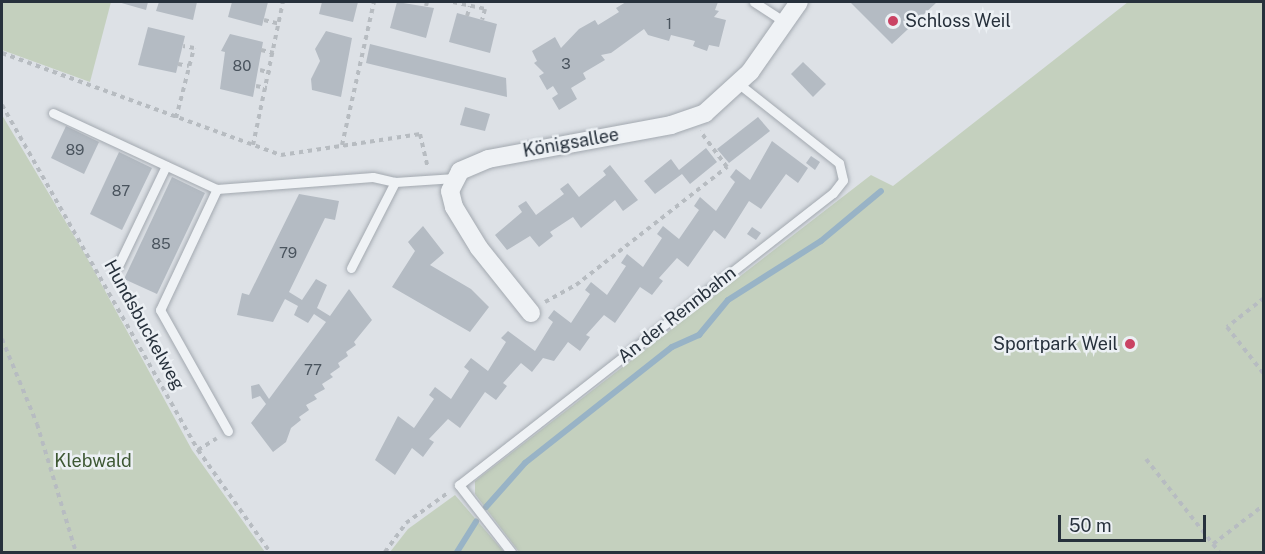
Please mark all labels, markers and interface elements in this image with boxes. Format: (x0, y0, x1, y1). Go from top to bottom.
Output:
place label: Schloss Weil (905, 10, 1011, 32)
marker: Schloss Weil (886, 14, 900, 28)
house number: 1 (666, 15, 672, 33)
house number: 3 (561, 55, 571, 73)
house number: 80 (233, 57, 251, 75)
street label: Königsallee (521, 124, 621, 162)
house number: 89 (66, 141, 84, 159)
house number: 87 (112, 182, 130, 200)
house number: 85 (151, 235, 171, 253)
house number: 79 (279, 244, 297, 262)
street label: Hundsbuckelweg (99, 256, 189, 394)
street label: An der Rennbahn (614, 262, 740, 368)
place label: Sportpark Weil (993, 333, 1118, 355)
marker: Sportpark Weil (1123, 337, 1137, 351)
house number: 77 (304, 361, 322, 379)
park label: Klebwald (54, 450, 132, 472)
scale bar (1061, 503, 1210, 541)
text: 50 m (1069, 515, 1112, 536)

